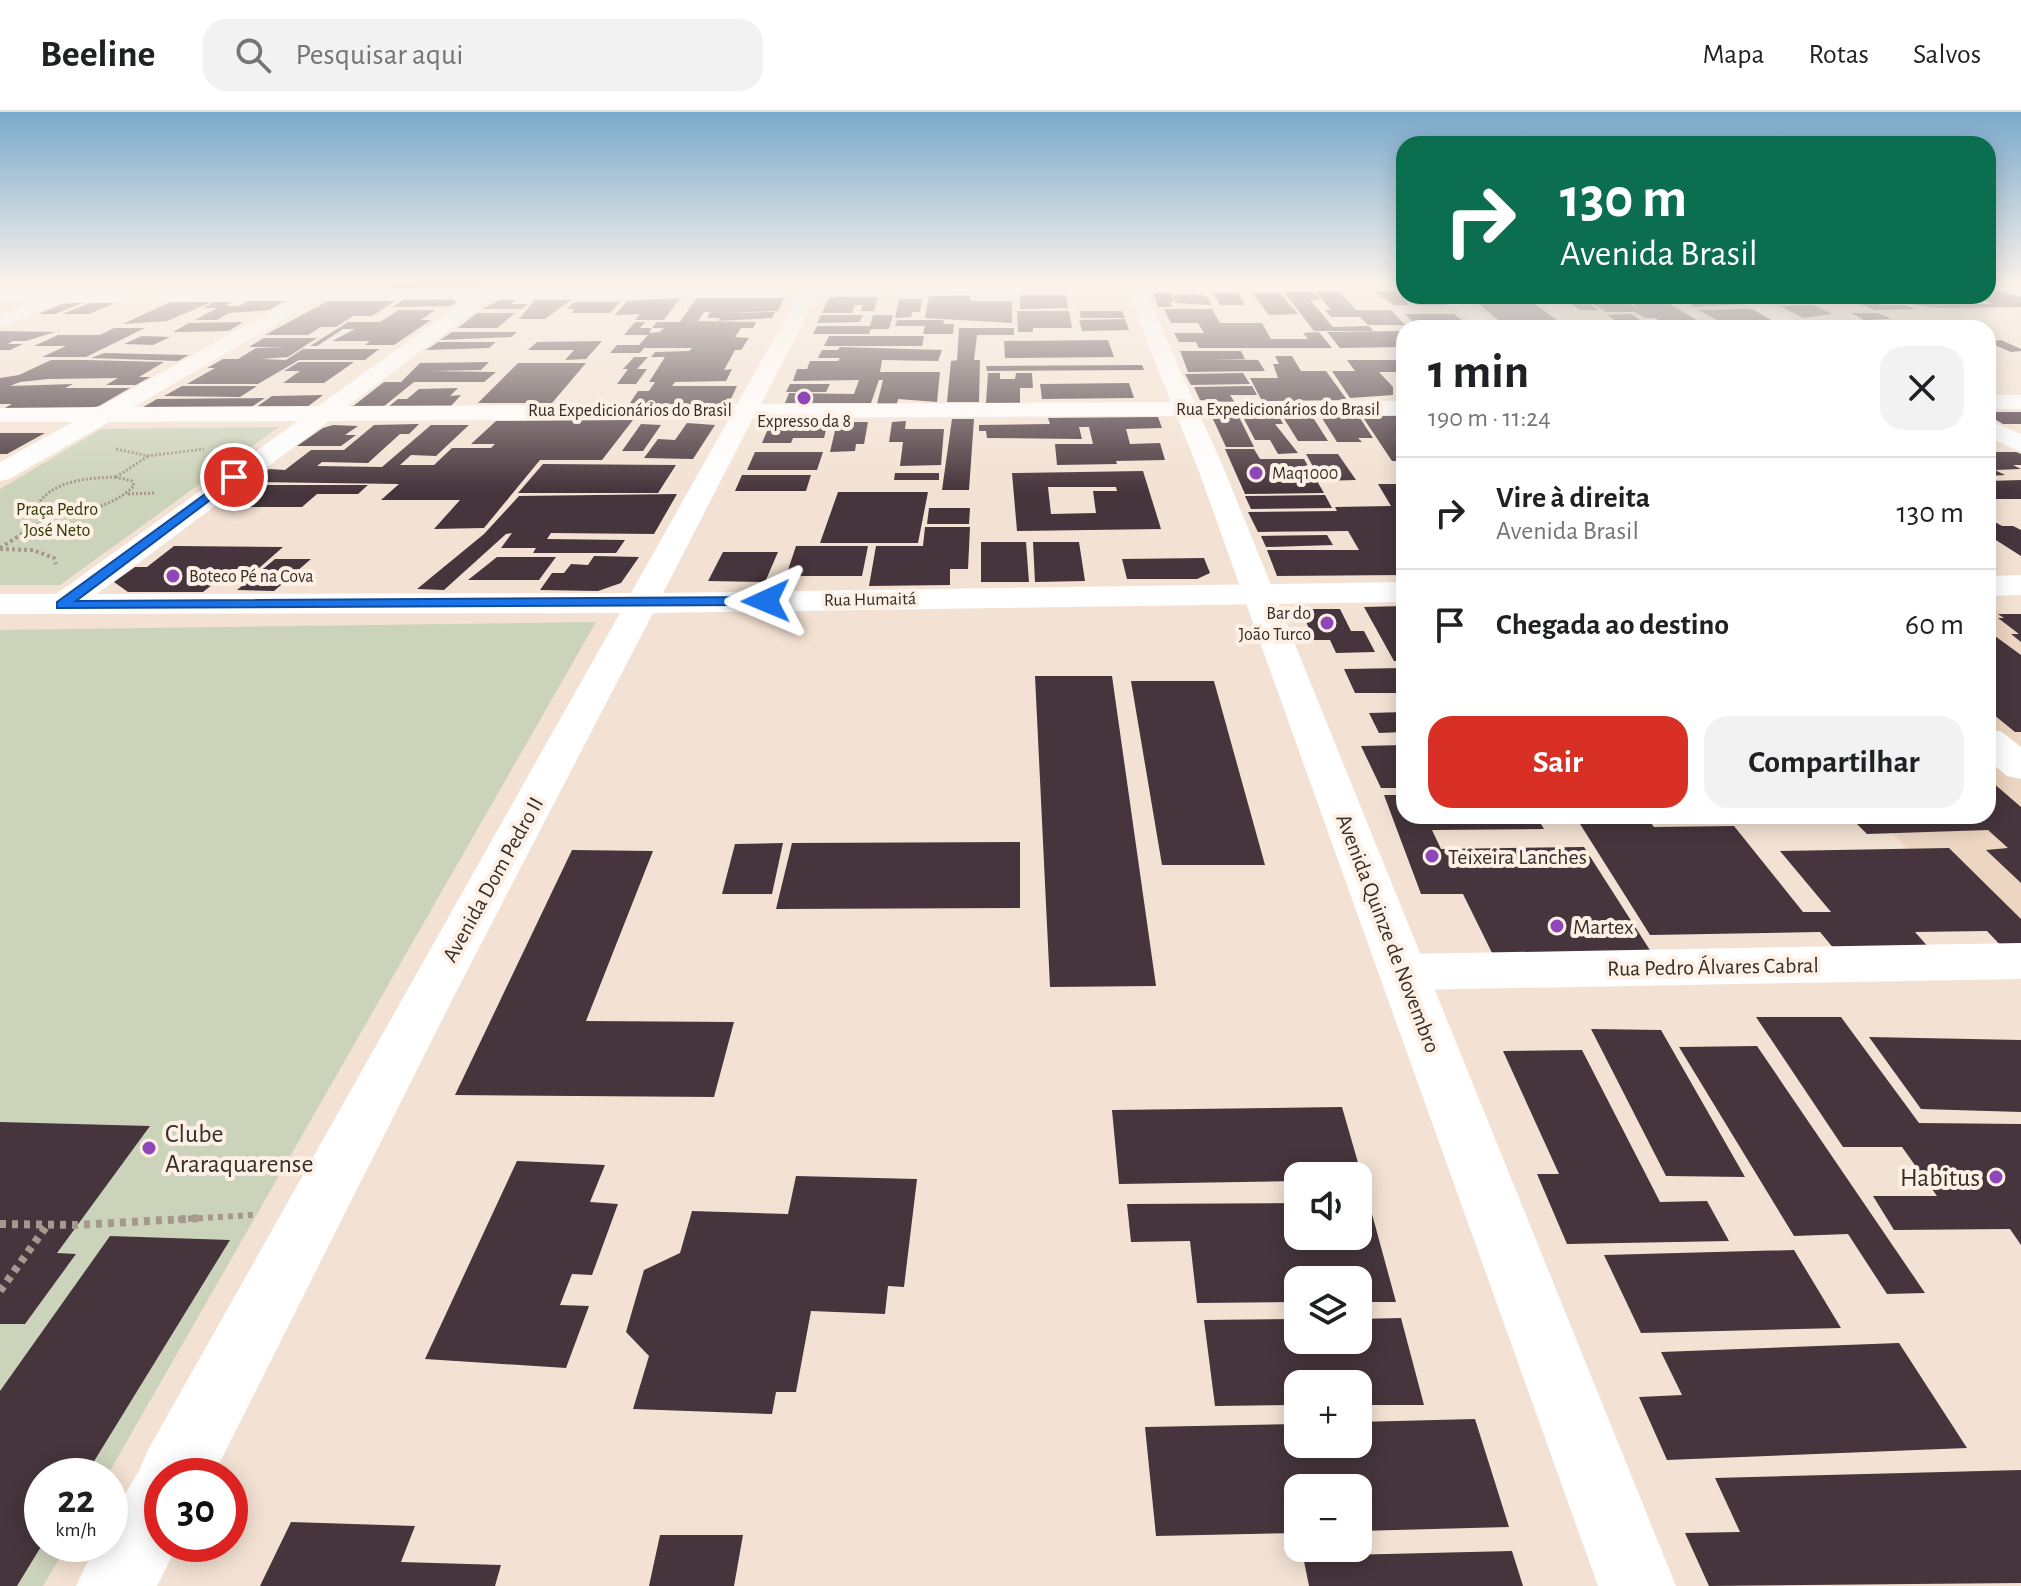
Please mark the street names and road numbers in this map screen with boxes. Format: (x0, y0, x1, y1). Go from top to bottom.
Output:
street label: Rua Expedicionários do Brasil (1176, 401, 1380, 419)
street label: Rua Expedicionários do Brasil (528, 402, 732, 420)
street label: Rua Humaitá (824, 590, 916, 610)
street label: Avenida Dom Pedro II (438, 793, 547, 966)
street label: Avenida Quinze de Novembro (1332, 811, 1444, 1056)
street label: Rua Pedro Álvares Cabral (1607, 953, 1819, 980)

